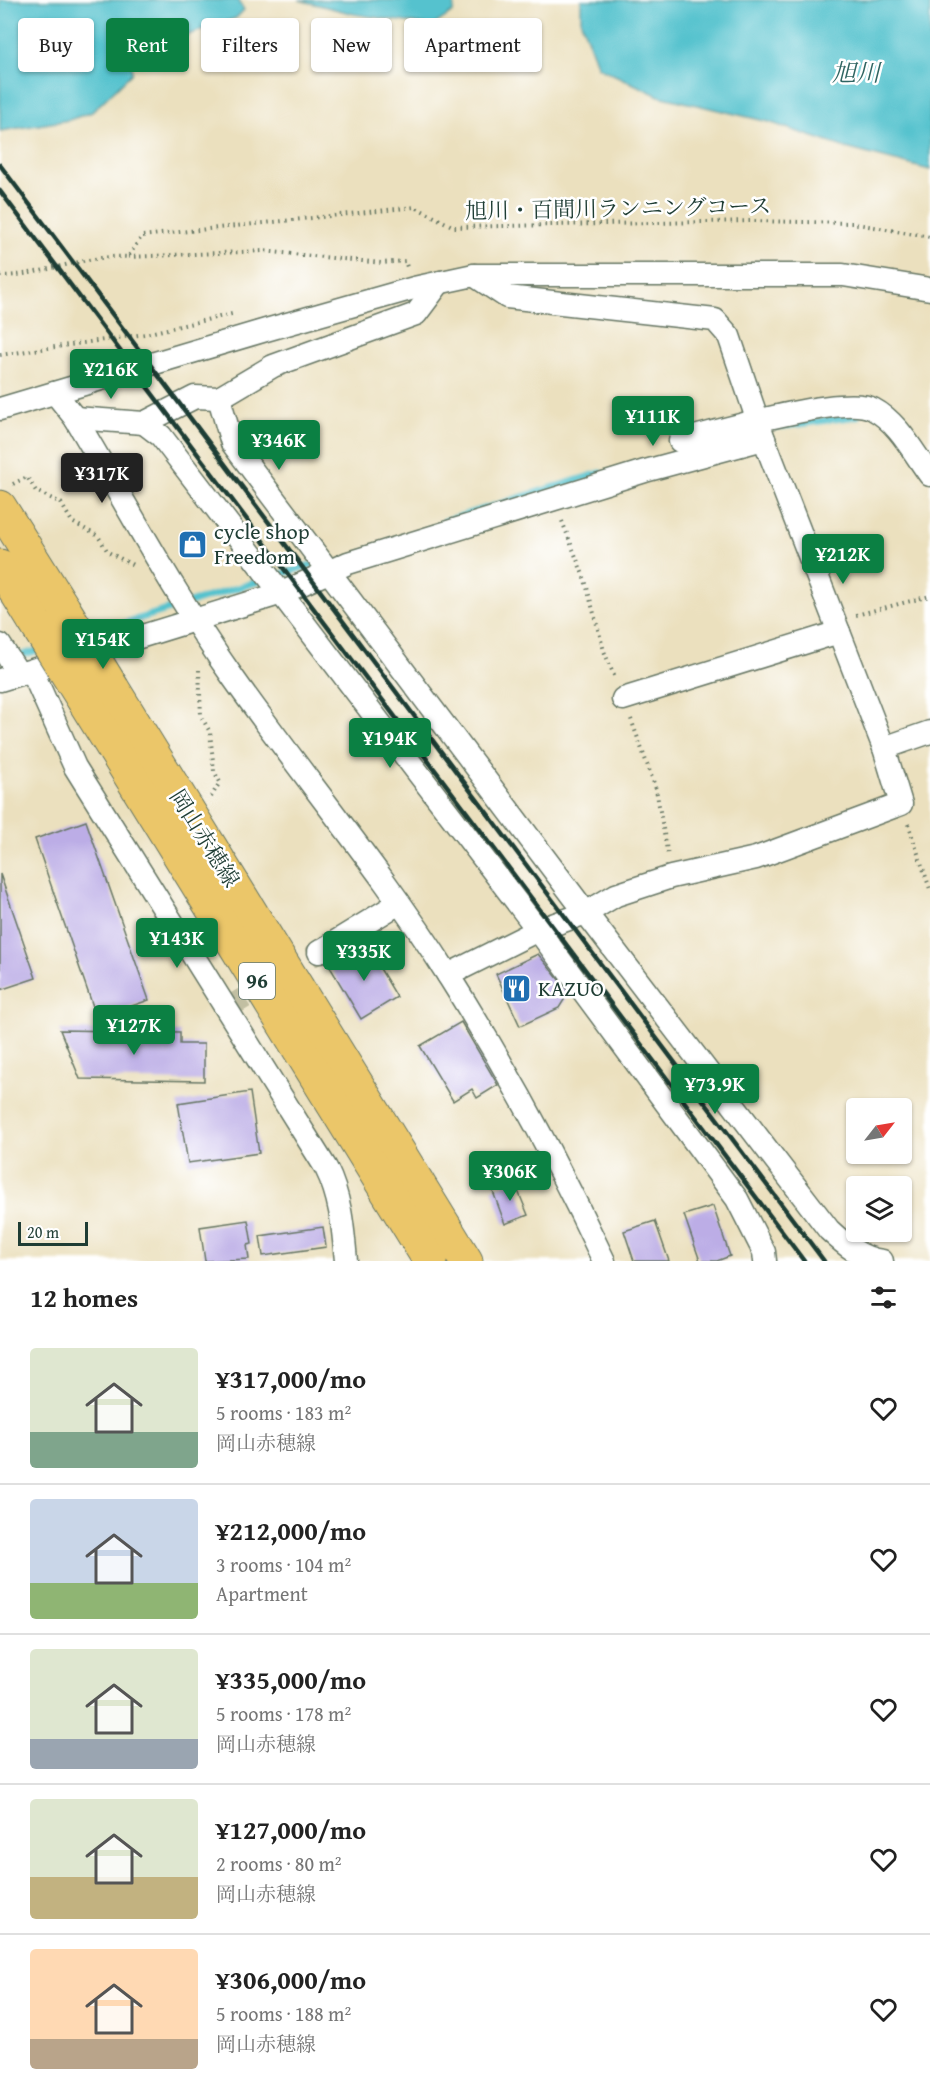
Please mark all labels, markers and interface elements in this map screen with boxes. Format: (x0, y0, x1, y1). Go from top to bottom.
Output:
chip: Buy (18, 18, 94, 72)
chip: Rent (106, 18, 189, 72)
chip: Filters (201, 18, 299, 72)
chip: New (311, 18, 392, 72)
chip: Apartment (404, 18, 542, 72)
water label: 旭川 (832, 55, 883, 90)
street label: 旭川・百間川ランニングコース (465, 189, 771, 227)
pin: ¥216K (69, 349, 153, 400)
text: ¥216K (84, 354, 138, 383)
pin: ¥111K (611, 396, 695, 447)
text: ¥111K (626, 401, 680, 430)
pin: ¥346K (237, 420, 321, 471)
text: ¥346K (252, 425, 306, 454)
pin: ¥317K (60, 453, 144, 504)
text: ¥317K (75, 458, 129, 487)
place label: cycle shop Freedom (214, 515, 310, 572)
shop icon: cycle shop Freedom (177, 528, 209, 560)
pin: ¥212K (801, 534, 885, 585)
text: ¥212K (816, 539, 870, 568)
pin: ¥154K (61, 619, 145, 670)
text: ¥154K (76, 624, 130, 653)
pin: ¥194K (348, 718, 432, 769)
text: ¥194K (363, 723, 417, 752)
street label: 岡山赤穂線 (162, 783, 248, 893)
pin: ¥143K (135, 918, 219, 969)
text: ¥143K (150, 923, 204, 952)
pin: ¥335K (322, 931, 406, 982)
text: ¥335K (337, 936, 391, 965)
road number: 96 (239, 963, 275, 999)
restaurant icon: KAZUO (501, 972, 533, 1004)
place label: KAZUO (538, 972, 604, 1004)
pin: ¥127K (92, 1005, 176, 1056)
text: ¥127K (107, 1010, 161, 1039)
pin: ¥73.9K (666, 1064, 764, 1115)
text: ¥73.9K (685, 1069, 745, 1098)
north arrow (846, 1098, 912, 1164)
map controls (846, 1098, 912, 1242)
pin: ¥306K (468, 1151, 552, 1202)
text: ¥306K (483, 1156, 537, 1185)
button: layers (846, 1176, 912, 1242)
scale bar (18, 1219, 88, 1246)
text: 20 m (27, 1220, 59, 1244)
text: 12 homes (30, 1278, 138, 1317)
icon: filters (867, 1281, 900, 1314)
text: ¥317,000/mo (216, 1359, 366, 1398)
icon: home (78, 1372, 150, 1444)
icon: heart (867, 1392, 900, 1425)
text: 5 rooms · 183 m² (216, 1398, 351, 1427)
text: 岡山赤穂線 (216, 1428, 316, 1457)
text: ¥212,000/mo (216, 1511, 366, 1550)
icon: home (78, 1523, 150, 1595)
icon: heart (867, 1543, 900, 1576)
text: 3 rooms · 104 m² (216, 1550, 351, 1579)
text: Apartment (216, 1579, 308, 1608)
text: ¥335,000/mo (216, 1660, 366, 1699)
icon: home (78, 1673, 150, 1745)
icon: heart (867, 1693, 900, 1726)
text: 5 rooms · 178 m² (216, 1699, 351, 1728)
text: 岡山赤穂線 (216, 1729, 316, 1758)
text: ¥127,000/mo (216, 1810, 366, 1849)
icon: home (78, 1823, 150, 1895)
icon: heart (867, 1843, 900, 1876)
text: 2 rooms · 80 m² (216, 1849, 342, 1878)
text: 岡山赤穂線 (216, 1879, 316, 1908)
text: ¥306,000/mo (216, 1960, 366, 1999)
icon: home (78, 1973, 150, 2045)
icon: heart (867, 1993, 900, 2026)
text: 5 rooms · 188 m² (216, 1999, 351, 2028)
text: 岡山赤穂線 (216, 2029, 316, 2058)

